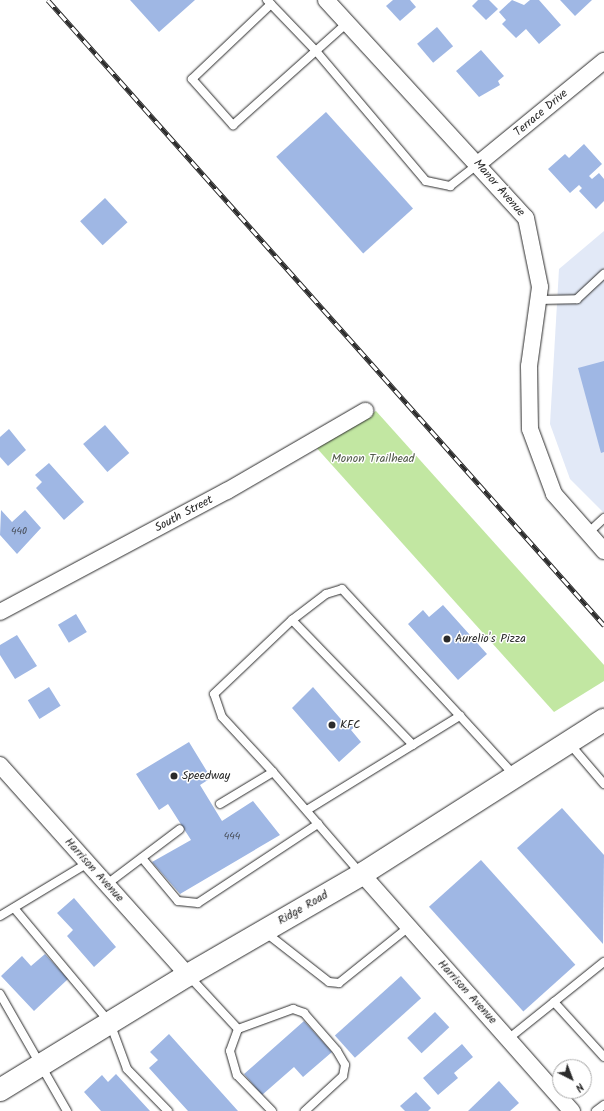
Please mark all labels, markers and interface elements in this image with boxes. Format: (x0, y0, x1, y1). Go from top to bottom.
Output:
street label: Terrace Drive (511, 86, 571, 140)
street label: Manor Avenue (470, 156, 528, 220)
park label: Monon Trailhead (331, 452, 415, 466)
street label: South Street (152, 493, 216, 535)
house number: 440 (11, 526, 27, 538)
place label: Aurelio's Pizza (455, 632, 526, 646)
marker: Aurelio's Pizza (442, 634, 452, 644)
place label: KFC (340, 718, 361, 732)
marker: KFC (327, 720, 337, 730)
place label: Speedway (182, 769, 230, 783)
marker: Speedway (169, 771, 179, 781)
house number: 444 (224, 831, 240, 843)
street label: Harrison Avenue (61, 835, 127, 905)
street label: Ridge Road (275, 888, 331, 928)
street label: Harrison Avenue (434, 957, 500, 1027)
north arrow (552, 1059, 592, 1099)
text: N (571, 1078, 588, 1096)

